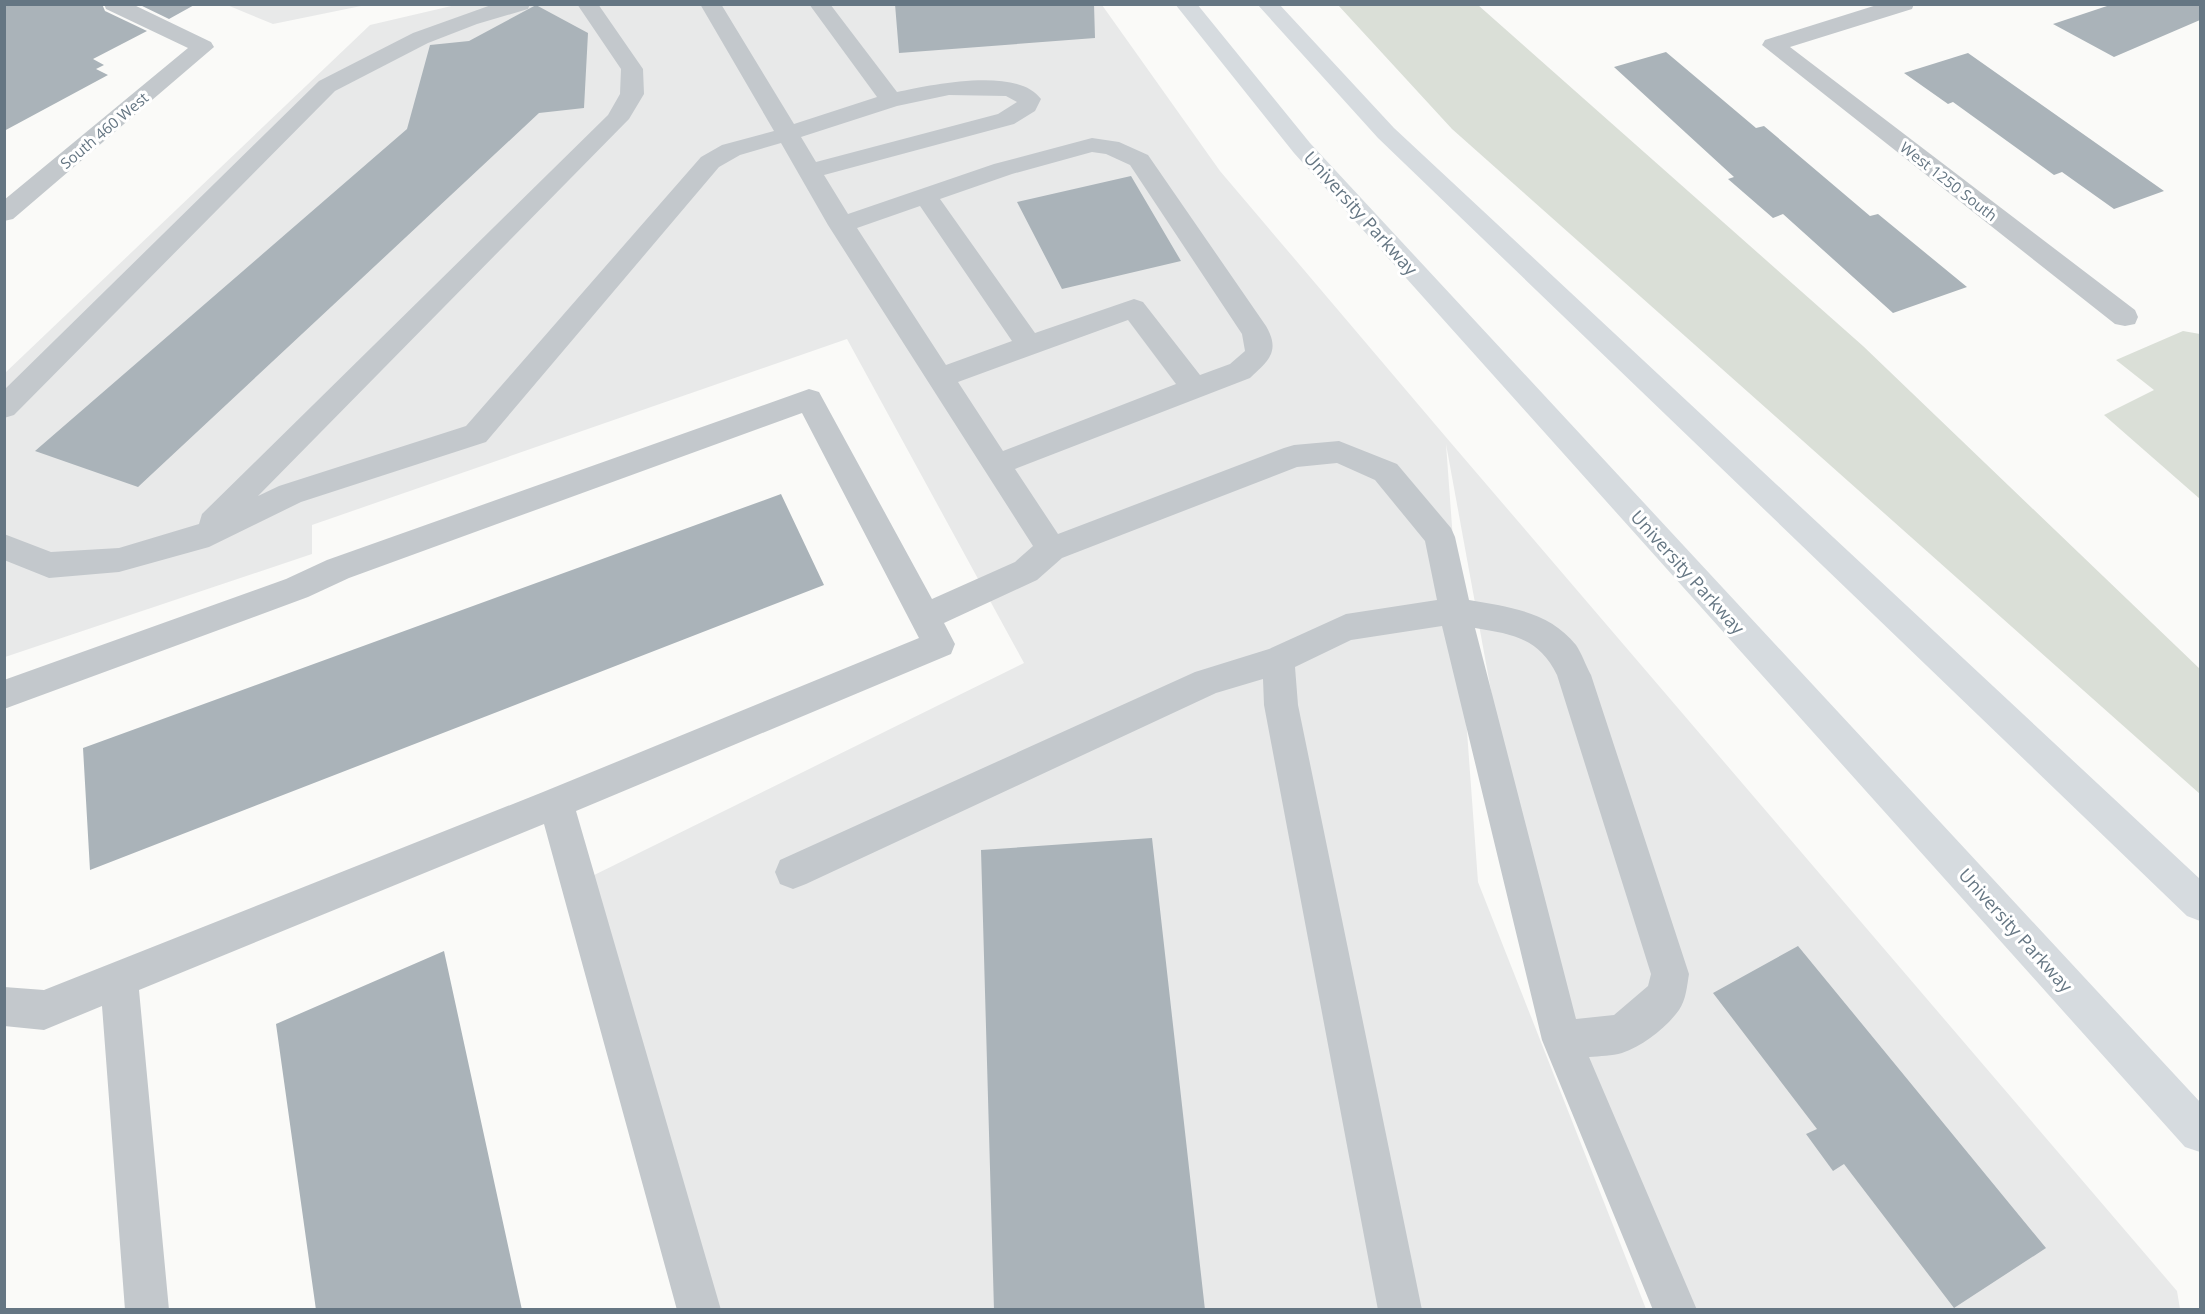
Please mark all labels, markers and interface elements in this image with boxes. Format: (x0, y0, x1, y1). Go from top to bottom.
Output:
street label: South 460 West (56, 87, 152, 173)
street label: West 1250 South (1896, 137, 2002, 225)
street label: University Parkway (1299, 146, 1424, 281)
street label: University Parkway (1626, 505, 1751, 640)
street label: University Parkway (1954, 863, 2079, 998)

